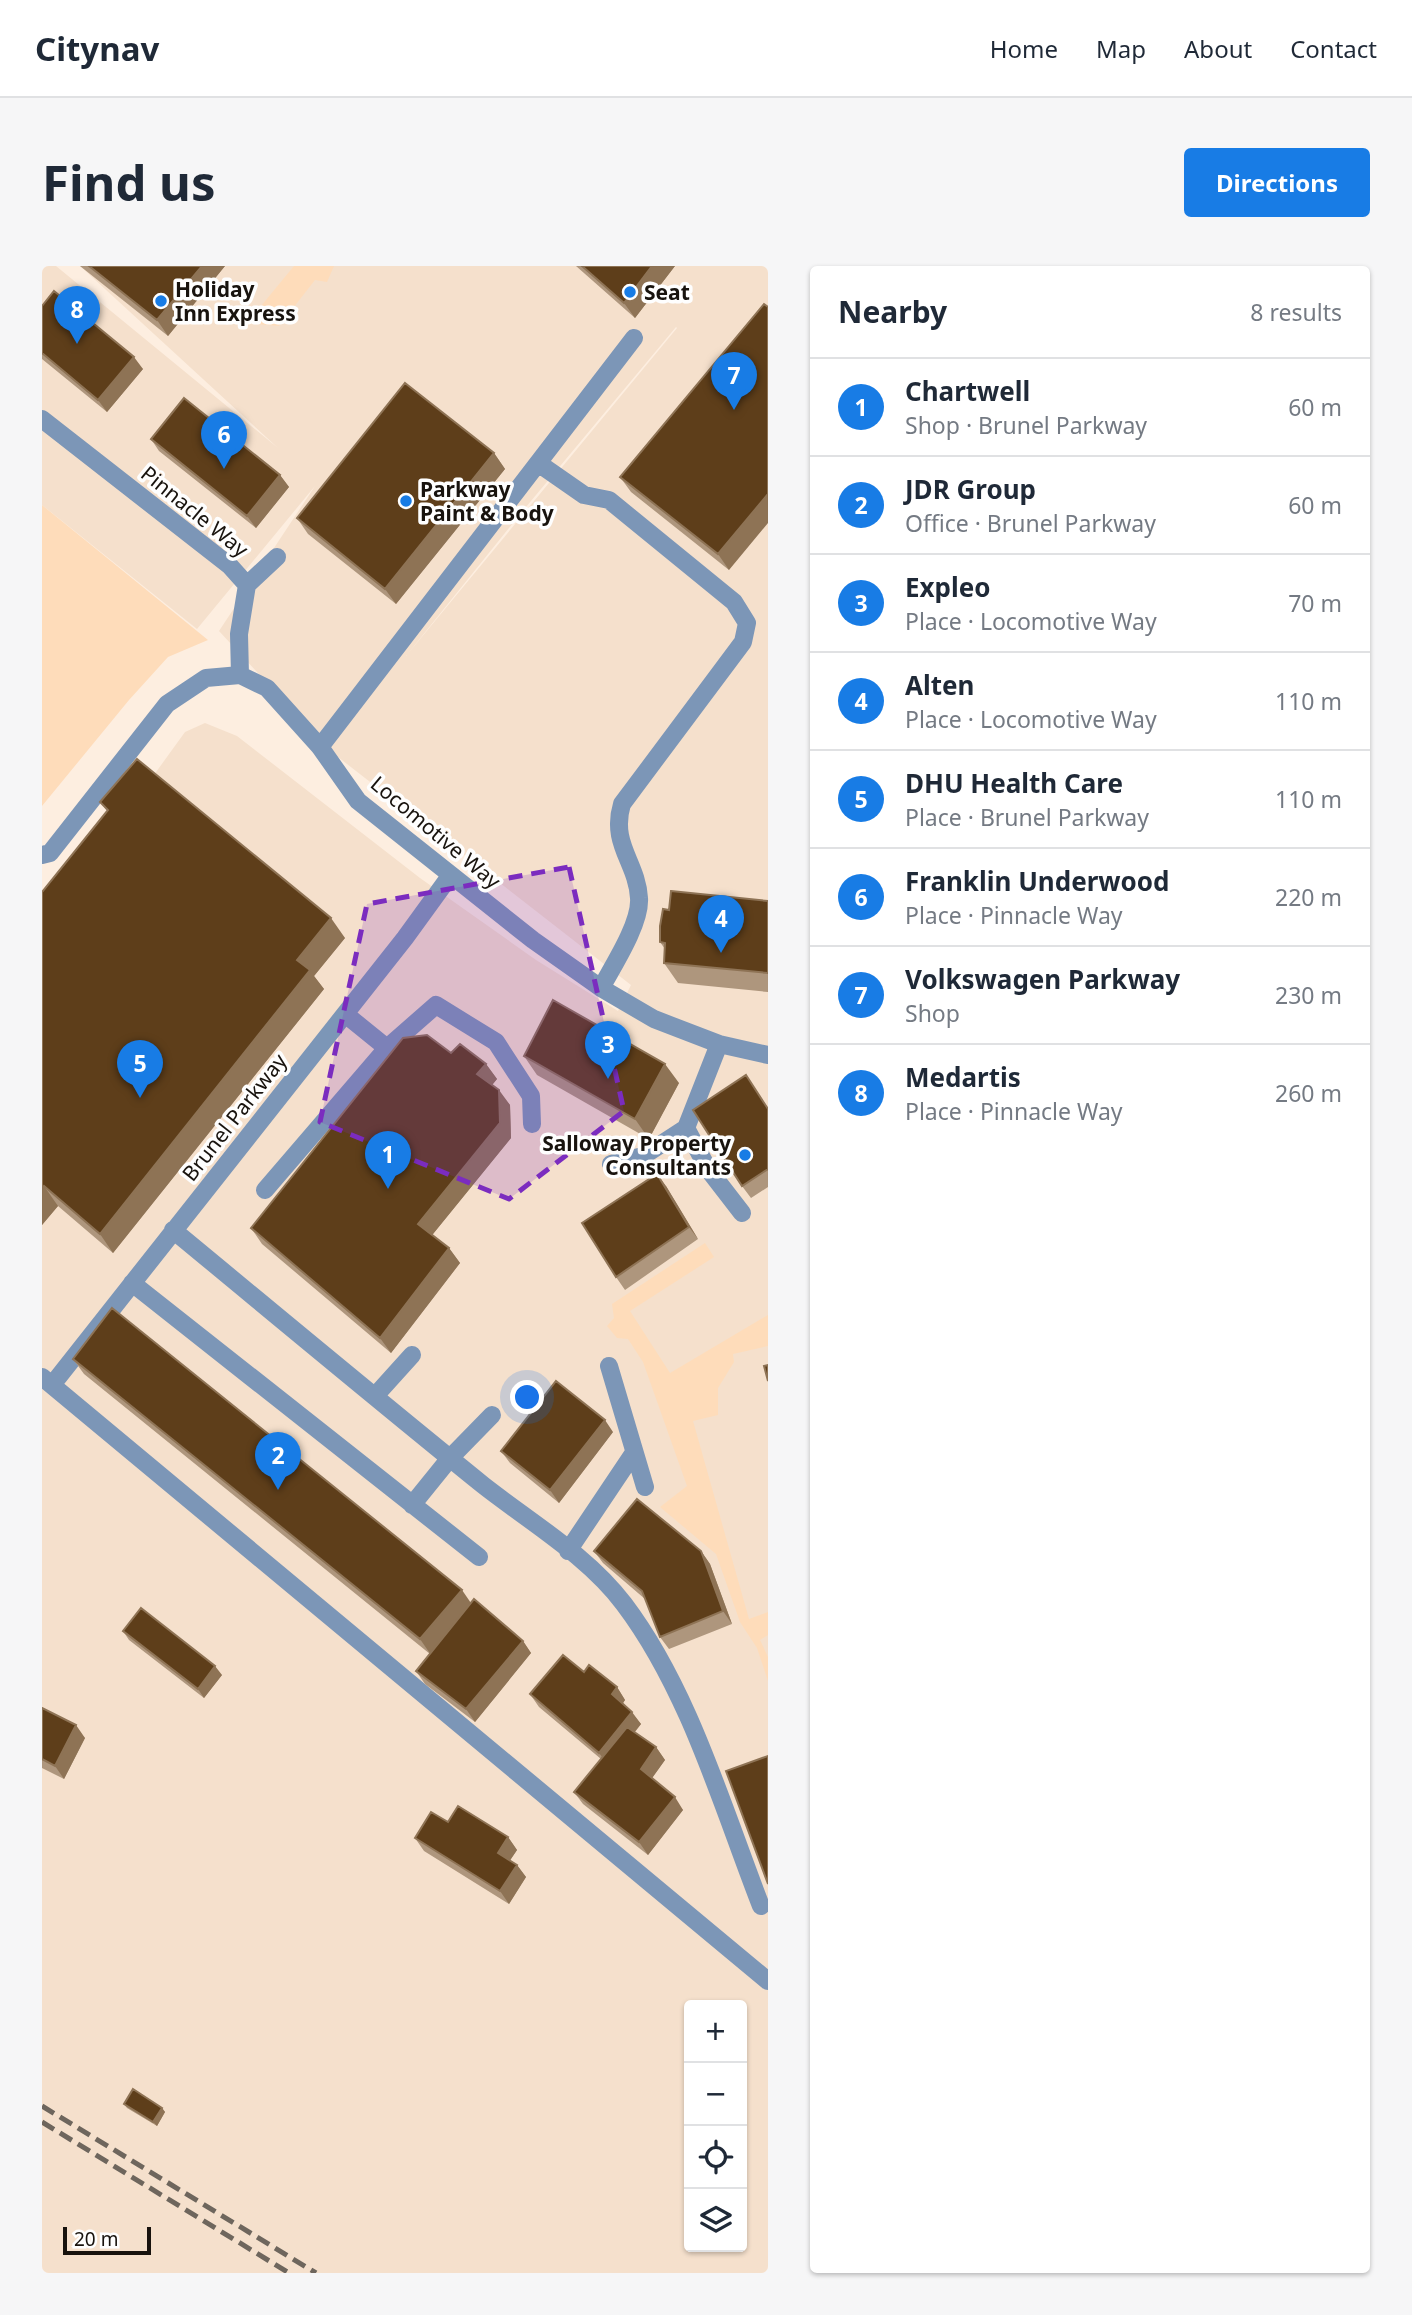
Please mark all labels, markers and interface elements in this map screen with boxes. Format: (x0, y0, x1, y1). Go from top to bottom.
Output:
text: Citynav (35, 26, 159, 71)
text: Home (990, 32, 1058, 65)
text: Map (1096, 32, 1146, 65)
text: About (1184, 32, 1252, 65)
text: Contact (1290, 32, 1377, 65)
button: Directions (1184, 148, 1370, 217)
text: Find us (42, 149, 216, 215)
place label: Holiday Inn Express (175, 275, 296, 327)
place label: Seat (644, 278, 690, 306)
marker: Seat (622, 284, 638, 300)
pin: 8 (54, 286, 100, 344)
text: Nearby (838, 291, 947, 332)
marker: Holiday Inn Express (153, 293, 169, 309)
text: 8 results (1250, 296, 1342, 328)
pin: 7 (711, 352, 757, 410)
text: Chartwell (905, 373, 1030, 409)
text: 1 (854, 391, 868, 423)
text: 60 m (1288, 391, 1342, 423)
text: Shop · Brunel Parkway (905, 409, 1147, 441)
pin: 6 (201, 411, 247, 469)
street label: Pinnacle Way (136, 459, 255, 563)
text: JDR Group (905, 471, 1036, 507)
place label: Parkway Paint & Body (420, 475, 554, 527)
text: 2 (854, 489, 868, 521)
text: 60 m (1288, 489, 1342, 521)
marker: Parkway Paint & Body (398, 493, 414, 509)
text: Office · Brunel Parkway (905, 507, 1156, 539)
text: Expleo (905, 569, 991, 605)
text: 3 (854, 587, 868, 619)
text: 70 m (1288, 587, 1342, 619)
text: Place · Locomotive Way (905, 605, 1157, 637)
text: Alten (905, 667, 974, 703)
text: 4 (854, 685, 868, 717)
text: 110 m (1275, 685, 1342, 717)
text: Place · Locomotive Way (905, 703, 1157, 735)
text: DHU Health Care (905, 765, 1123, 801)
street label: Locomotive Way (365, 769, 507, 895)
text: 5 (854, 783, 868, 815)
text: 110 m (1275, 783, 1342, 815)
text: Place · Brunel Parkway (905, 801, 1149, 833)
text: Franklin Underwood (905, 863, 1169, 899)
text: 6 (854, 881, 868, 913)
text: 220 m (1275, 881, 1342, 913)
pin: 4 (698, 895, 744, 953)
text: Place · Pinnacle Way (905, 899, 1123, 931)
text: Volkswagen Parkway (905, 961, 1180, 997)
text: 7 (854, 979, 868, 1011)
text: 230 m (1275, 979, 1342, 1011)
text: Shop (905, 997, 960, 1029)
pin: 3 (585, 1021, 631, 1079)
pin: 5 (117, 1040, 163, 1098)
street label: Brunel Parkway (175, 1047, 293, 1186)
text: Medartis (905, 1059, 1021, 1095)
text: 8 (854, 1077, 868, 1109)
text: 260 m (1275, 1077, 1342, 1109)
text: Place · Pinnacle Way (905, 1095, 1123, 1127)
place label: Salloway Property Consultants (542, 1129, 731, 1181)
pin: 1 (365, 1131, 411, 1189)
marker: Salloway Property Consultants (737, 1147, 753, 1163)
your location (510, 1380, 544, 1414)
pin: 2 (255, 1432, 301, 1490)
map controls (684, 2000, 747, 2252)
button: + (684, 2000, 747, 2063)
button: − (684, 2063, 747, 2126)
button: locate (684, 2126, 747, 2189)
button: layers (684, 2189, 747, 2252)
scale bar (63, 2224, 150, 2256)
text: 20 m (74, 2226, 118, 2252)

